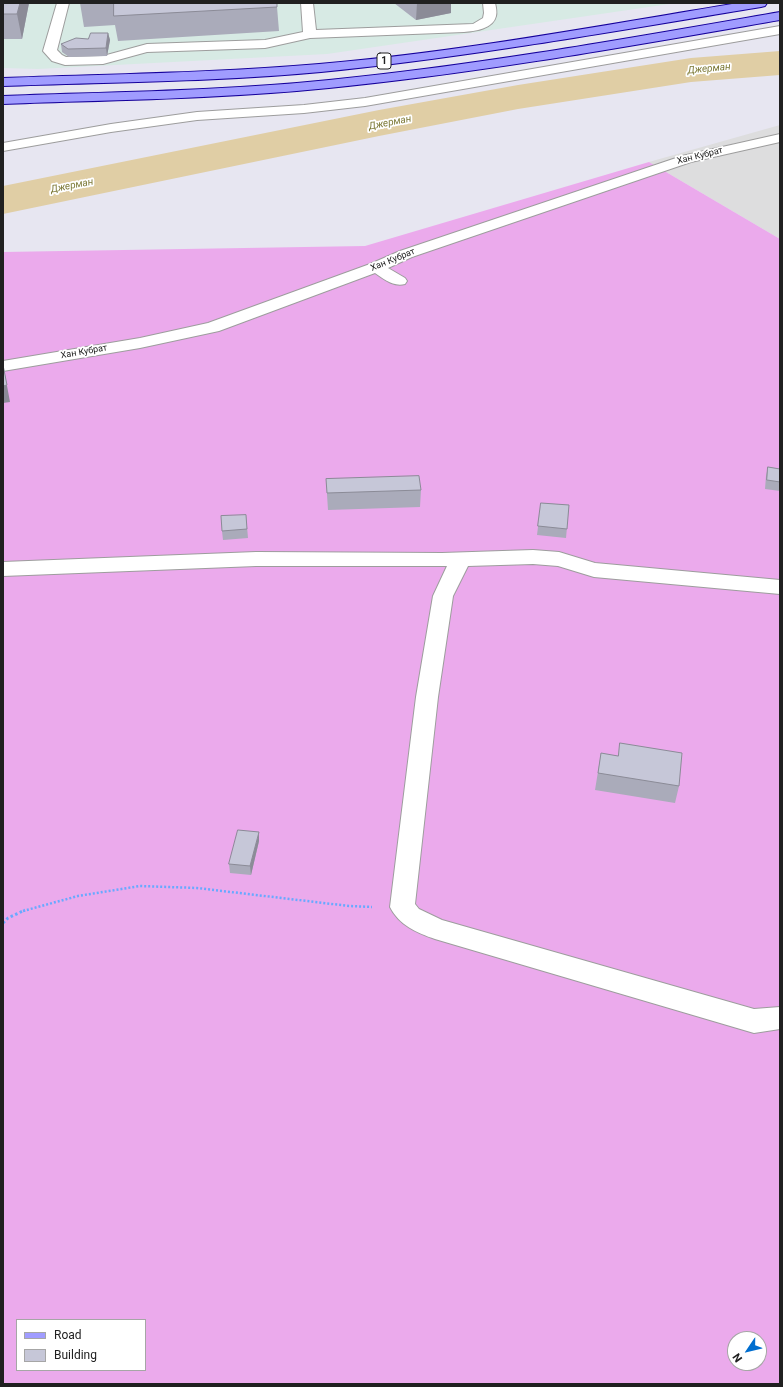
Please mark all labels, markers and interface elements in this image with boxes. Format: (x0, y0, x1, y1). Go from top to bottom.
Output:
road number: 1 (377, 53, 391, 69)
water label: Джерман (687, 61, 731, 77)
water label: Джерман (368, 113, 412, 133)
street label: Хан Кубрат (676, 145, 724, 167)
water label: Джерман (50, 176, 94, 196)
street label: Хан Кубрат (369, 246, 417, 274)
street label: Хан Кубрат (60, 343, 108, 361)
legend (16, 1319, 146, 1371)
text: Road (54, 1328, 82, 1342)
north arrow (727, 1331, 767, 1371)
text: Building (54, 1348, 97, 1362)
text: N (730, 1351, 745, 1365)

